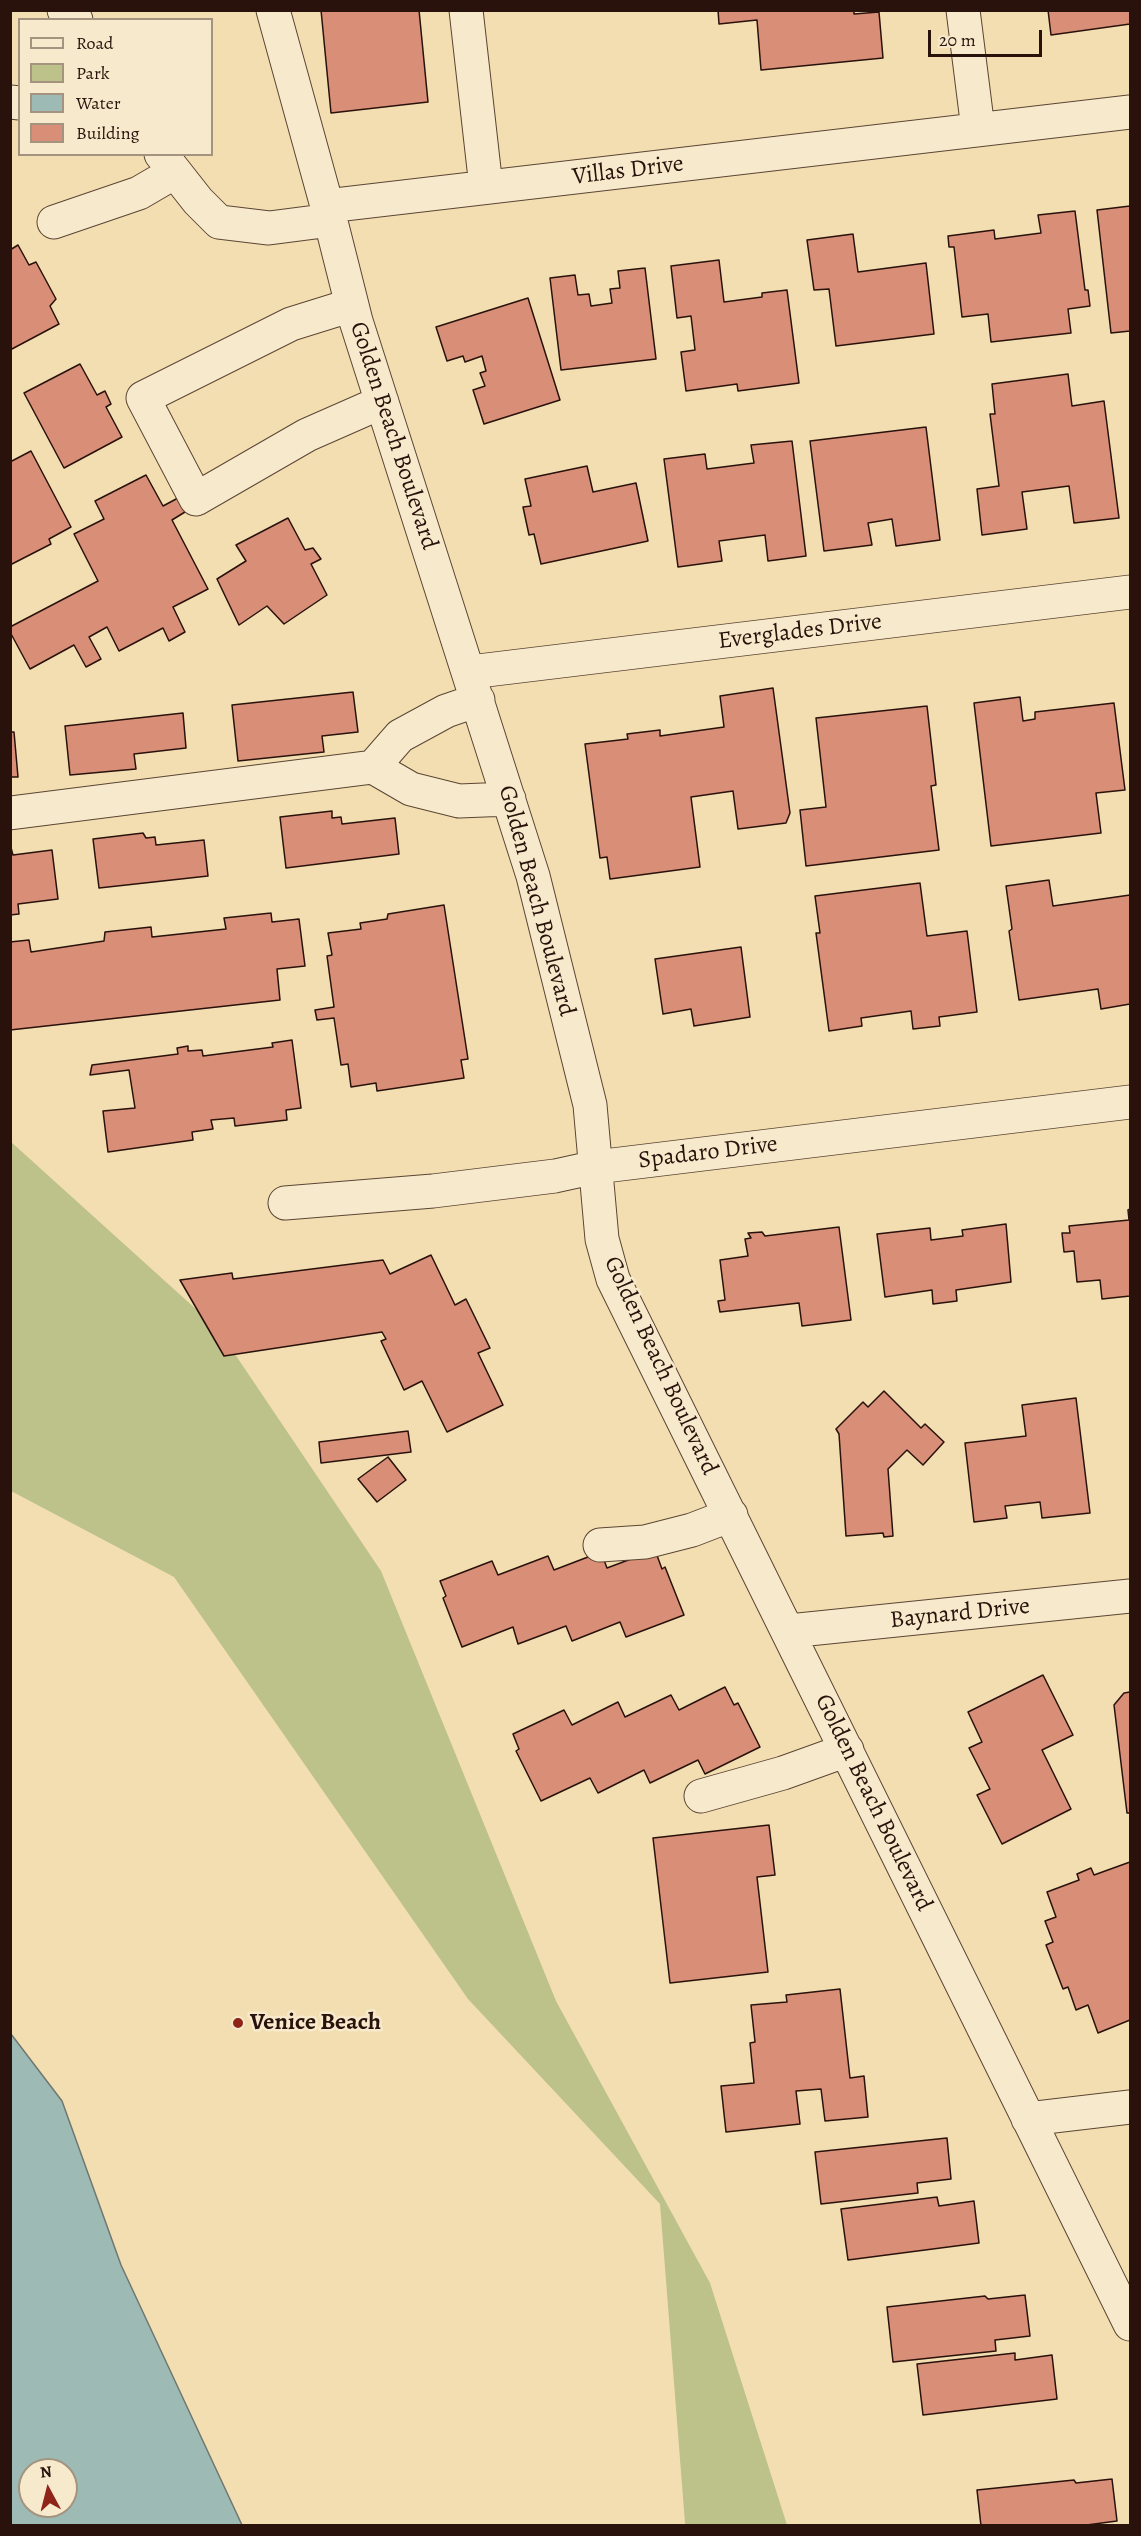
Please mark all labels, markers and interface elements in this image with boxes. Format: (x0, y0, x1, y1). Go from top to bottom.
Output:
legend (18, 18, 213, 156)
scale bar (931, 18, 1045, 56)
text: 20 m (939, 28, 976, 52)
text: Road (76, 31, 113, 55)
text: Park (76, 61, 110, 85)
text: Water (76, 91, 121, 115)
text: Building (76, 121, 140, 145)
street label: Villas Drive (571, 150, 685, 192)
street label: Golden Beach Boulevard (343, 319, 443, 553)
street label: Everglades Drive (717, 608, 883, 656)
street label: Golden Beach Boulevard (491, 783, 581, 1019)
street label: Spadaro Drive (637, 1130, 779, 1176)
street label: Golden Beach Boulevard (597, 1252, 723, 1480)
street label: Baynard Drive (889, 1592, 1031, 1636)
street label: Golden Beach Boulevard (808, 1690, 938, 1916)
place label: Venice Beach (250, 2009, 381, 2037)
marker: Venice Beach (231, 2016, 245, 2030)
north arrow (18, 2458, 78, 2518)
text: N (39, 2460, 53, 2484)

